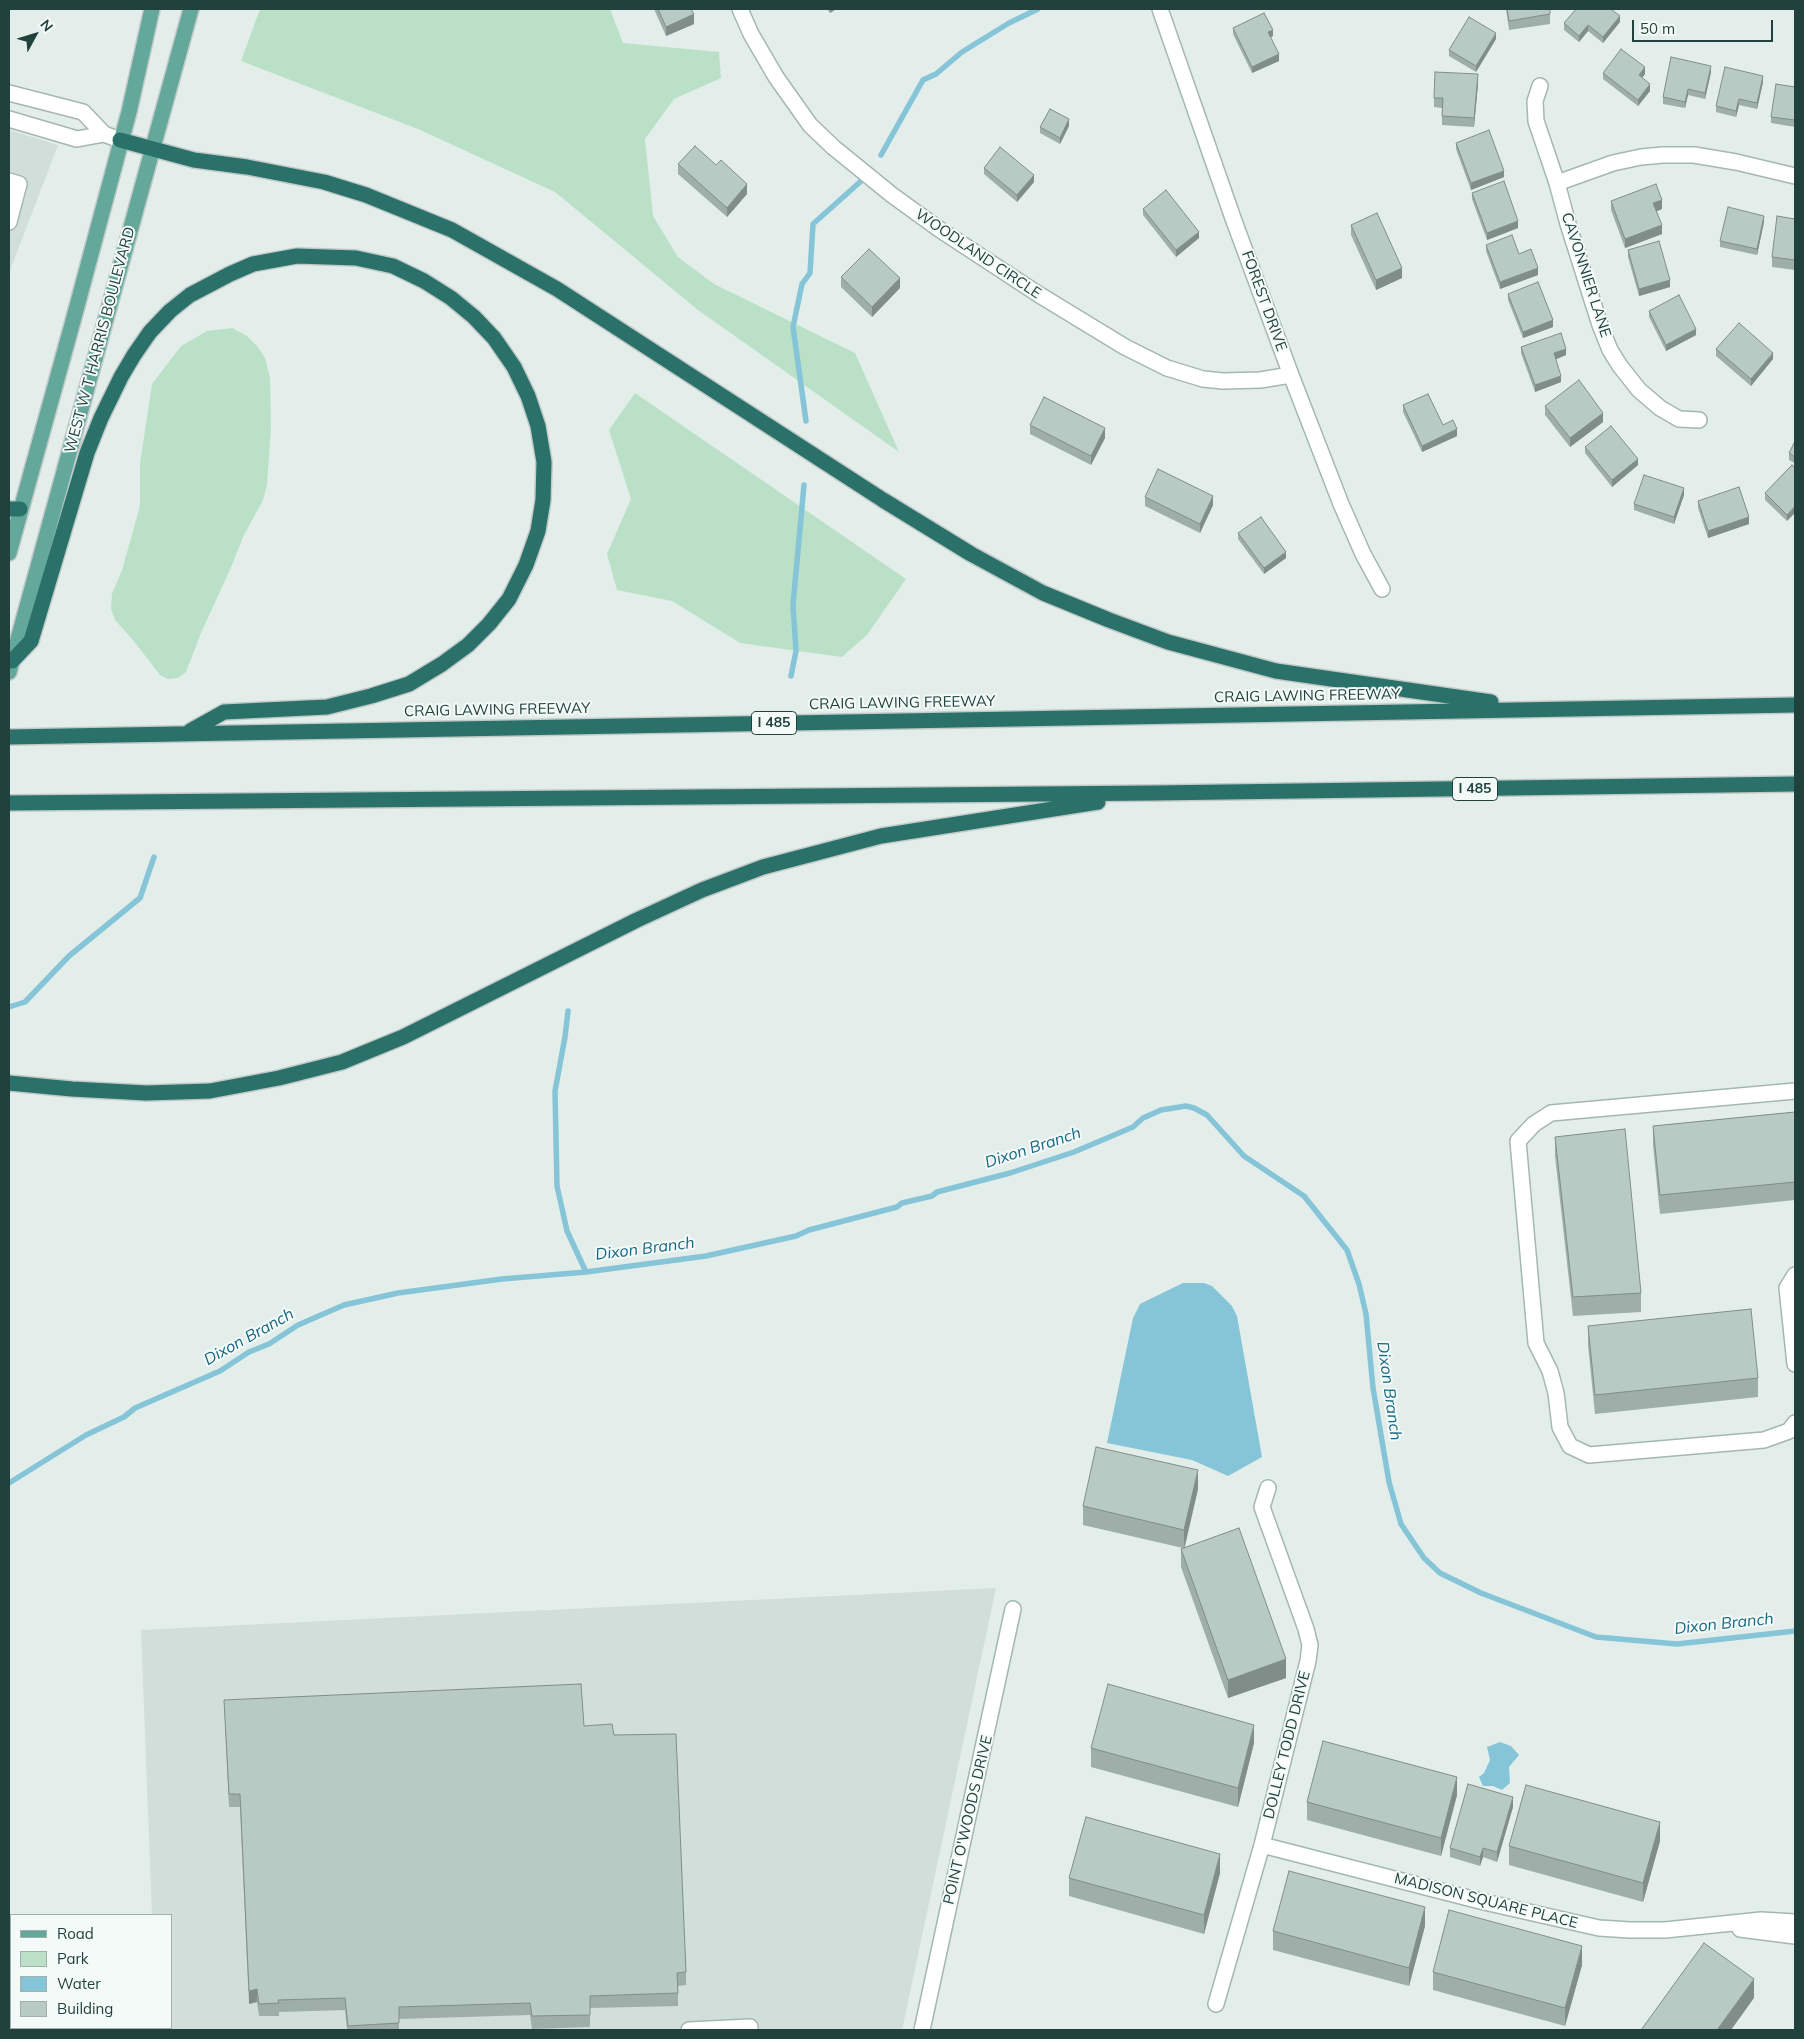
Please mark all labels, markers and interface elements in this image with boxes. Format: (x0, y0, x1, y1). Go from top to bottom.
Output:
north arrow (10, 10, 60, 60)
scale bar (1634, 10, 1775, 42)
text: N (36, 16, 57, 35)
text: 50 m (1640, 19, 1675, 38)
street label: WOODLAND CIRCLE (912, 205, 1044, 303)
street label: CAVONNIER LANE (1557, 210, 1615, 340)
street label: WEST W T HARRIS BOULEVARD (61, 225, 139, 455)
street label: FOREST DRIVE (1237, 248, 1291, 354)
street label: CRAIG LAWING FREEWAY (1214, 685, 1400, 707)
street label: CRAIG LAWING FREEWAY (809, 692, 995, 714)
street label: CRAIG LAWING FREEWAY (404, 699, 590, 721)
road number: I 485 (752, 711, 796, 734)
road number: I 485 (1452, 778, 1498, 801)
water label: Dixon Branch (983, 1123, 1083, 1173)
water label: Dixon Branch (594, 1233, 696, 1265)
water label: Dixon Branch (201, 1304, 297, 1370)
water label: Dixon Branch (1373, 1340, 1405, 1442)
water label: Dixon Branch (1673, 1609, 1775, 1639)
street label: DOLLEY TODD DRIVE (1260, 1669, 1314, 1821)
street label: POINT O'WOODS DRIVE (940, 1734, 996, 1906)
street label: MADISON SQUARE PLACE (1392, 1869, 1580, 1933)
legend (10, 1914, 172, 2029)
text: Road (57, 1924, 94, 1943)
text: Park (57, 1949, 89, 1968)
text: Water (57, 1974, 101, 1993)
text: Building (57, 1999, 113, 2018)

